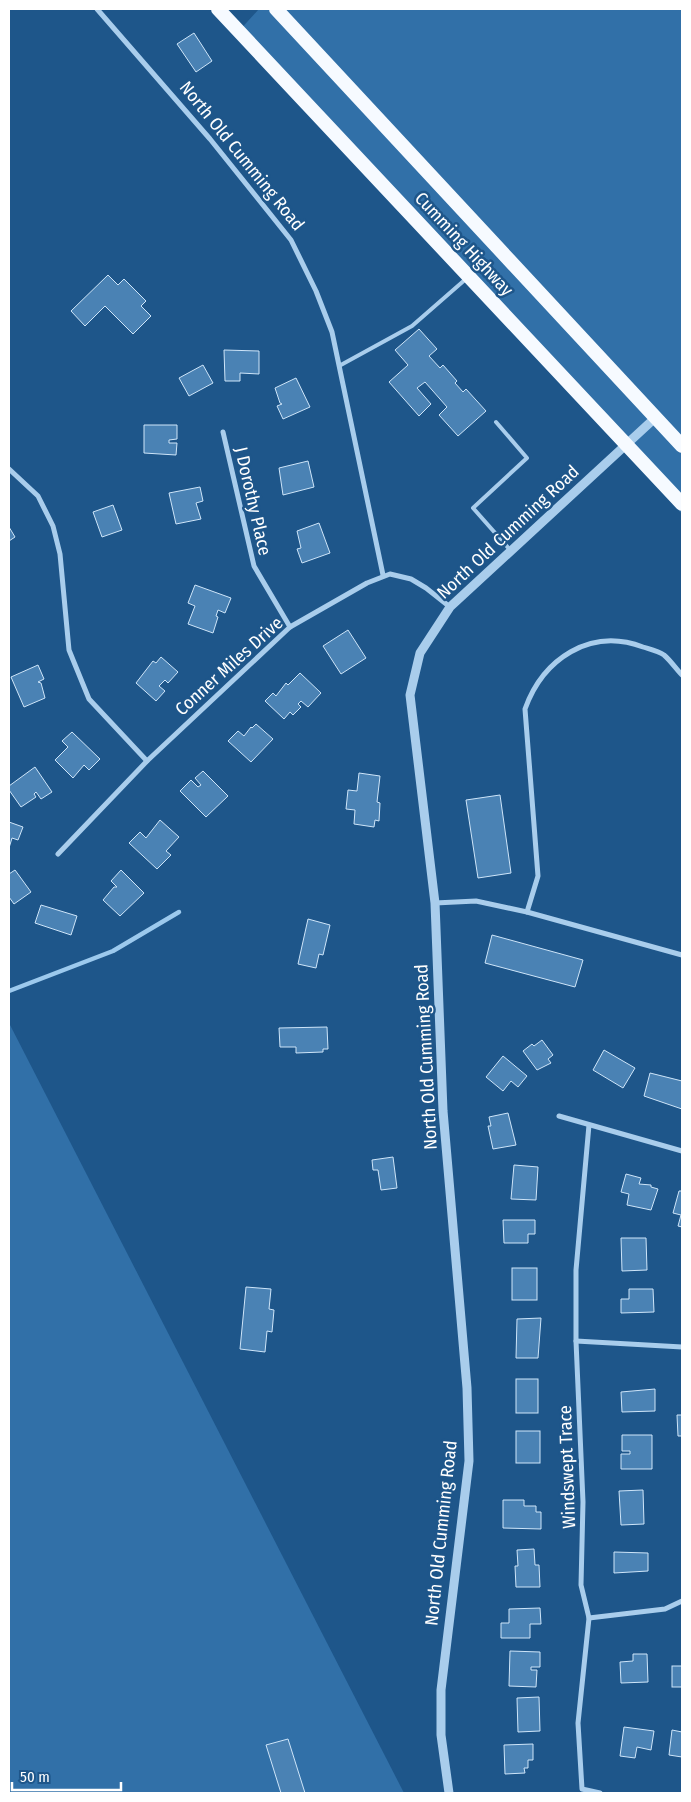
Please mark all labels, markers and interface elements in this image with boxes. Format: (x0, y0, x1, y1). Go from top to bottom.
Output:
street label: North Old Cumming Road (175, 77, 309, 235)
street label: Cumming Highway (410, 187, 518, 301)
street label: J Dorothy Place (230, 445, 276, 558)
street label: North Old Cumming Road (432, 460, 584, 604)
street label: Conner Miles Drive (171, 612, 288, 720)
street label: North Old Cumming Road (410, 964, 442, 1150)
street label: Windswept Trace (554, 1405, 580, 1529)
street label: North Old Cumming Road (420, 1439, 462, 1627)
scale bar (12, 1760, 121, 1792)
text: 50 m (20, 1768, 50, 1786)

